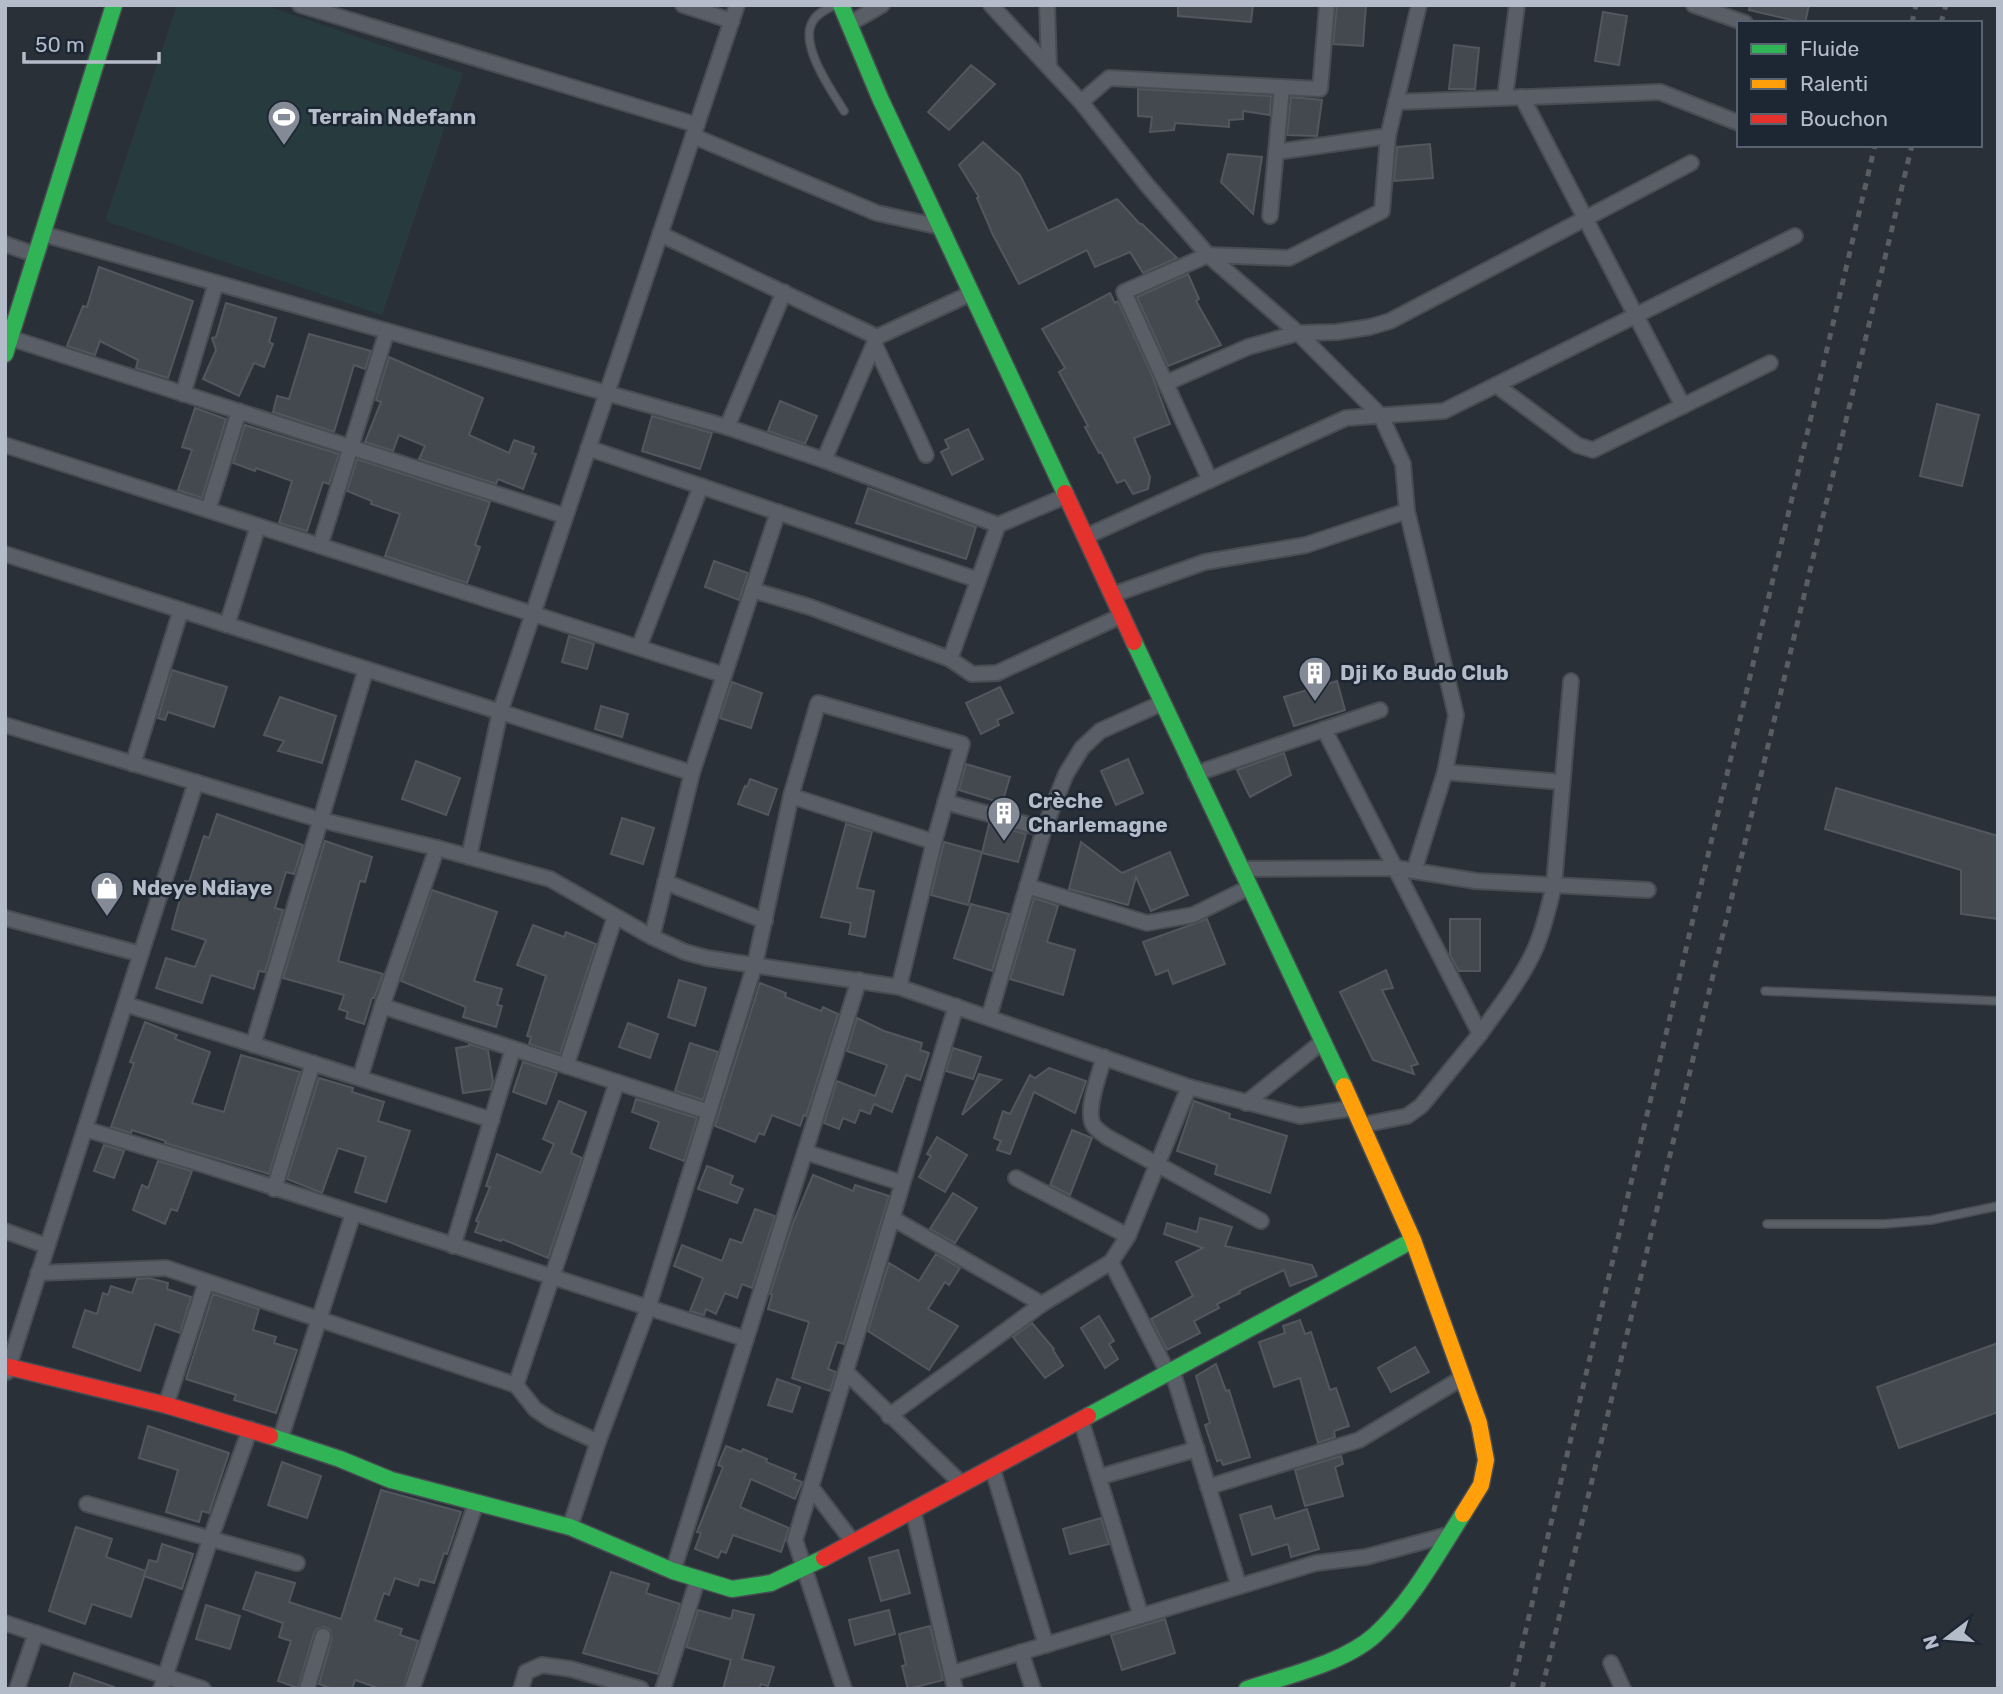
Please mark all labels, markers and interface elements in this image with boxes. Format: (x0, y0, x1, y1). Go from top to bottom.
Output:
scale bar (24, 21, 159, 65)
legend (1737, 21, 1982, 147)
text: 50 m (35, 32, 85, 57)
text: Fluide (1800, 36, 1859, 61)
text: Ralenti (1800, 71, 1868, 96)
sports icon: Terrain Ndefann (265, 98, 303, 147)
place label: Terrain Ndefann (308, 104, 476, 129)
text: Bouchon (1800, 106, 1888, 131)
building icon: Dji Ko Budo Club (1296, 654, 1334, 703)
place label: Dji Ko Budo Club (1340, 660, 1509, 685)
place label: Crèche Charlemagne (1028, 788, 1168, 837)
building icon: Crèche Charlemagne (985, 794, 1023, 843)
shop icon: Ndeye Ndiaye (88, 869, 126, 918)
place label: Ndeye Ndiaye (132, 875, 272, 900)
north arrow (1912, 1603, 1982, 1673)
text: N (1918, 1633, 1944, 1652)

